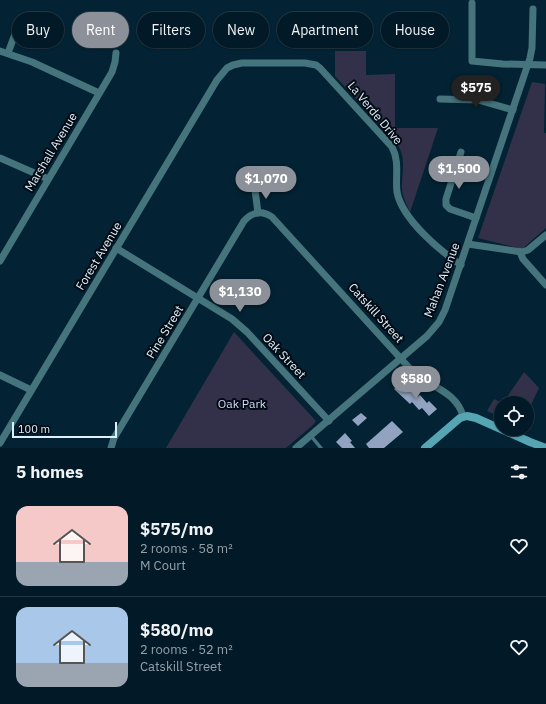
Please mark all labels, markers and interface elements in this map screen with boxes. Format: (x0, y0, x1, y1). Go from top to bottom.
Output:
chip: Buy (12, 12, 64, 48)
chip: Rent (72, 12, 129, 48)
chip: Filters (137, 12, 205, 48)
chip: New (213, 12, 269, 48)
chip: Apartment (277, 12, 373, 48)
chip: House (381, 12, 449, 48)
pin: $575 (452, 75, 500, 109)
street label: La Verde Drive (345, 78, 406, 147)
text: $575 (460, 79, 492, 96)
street label: Marshall Avenue (21, 109, 80, 194)
pin: $1,500 (426, 156, 492, 190)
text: $1,500 (437, 160, 481, 177)
pin: $1,070 (233, 166, 299, 200)
text: $1,070 (244, 170, 288, 187)
street label: Forest Avenue (72, 219, 125, 293)
street label: Mahan Avenue (420, 240, 463, 319)
pin: $1,130 (207, 279, 273, 313)
street label: Catskill Street (346, 280, 407, 346)
text: $1,130 (218, 283, 262, 300)
street label: Pine Street (143, 302, 186, 361)
street label: Oak Street (259, 330, 309, 382)
pin: $580 (392, 366, 440, 400)
text: $580 (400, 370, 432, 387)
park label: Oak Park (218, 396, 267, 411)
map controls (494, 396, 534, 436)
button: locate (494, 396, 534, 436)
scale bar (12, 420, 117, 439)
text: 100 m (18, 422, 50, 436)
text: 5 homes (16, 461, 83, 483)
icon: filters (508, 461, 530, 483)
text: $575/mo (140, 518, 213, 540)
icon: home (48, 522, 96, 570)
icon: heart (508, 535, 530, 557)
text: 2 rooms · 58 m² (140, 540, 233, 557)
text: M Court (140, 557, 186, 574)
text: $580/mo (140, 619, 213, 641)
icon: home (48, 623, 96, 671)
icon: heart (508, 636, 530, 658)
text: 2 rooms · 52 m² (140, 641, 233, 658)
text: Catskill Street (140, 658, 222, 675)

